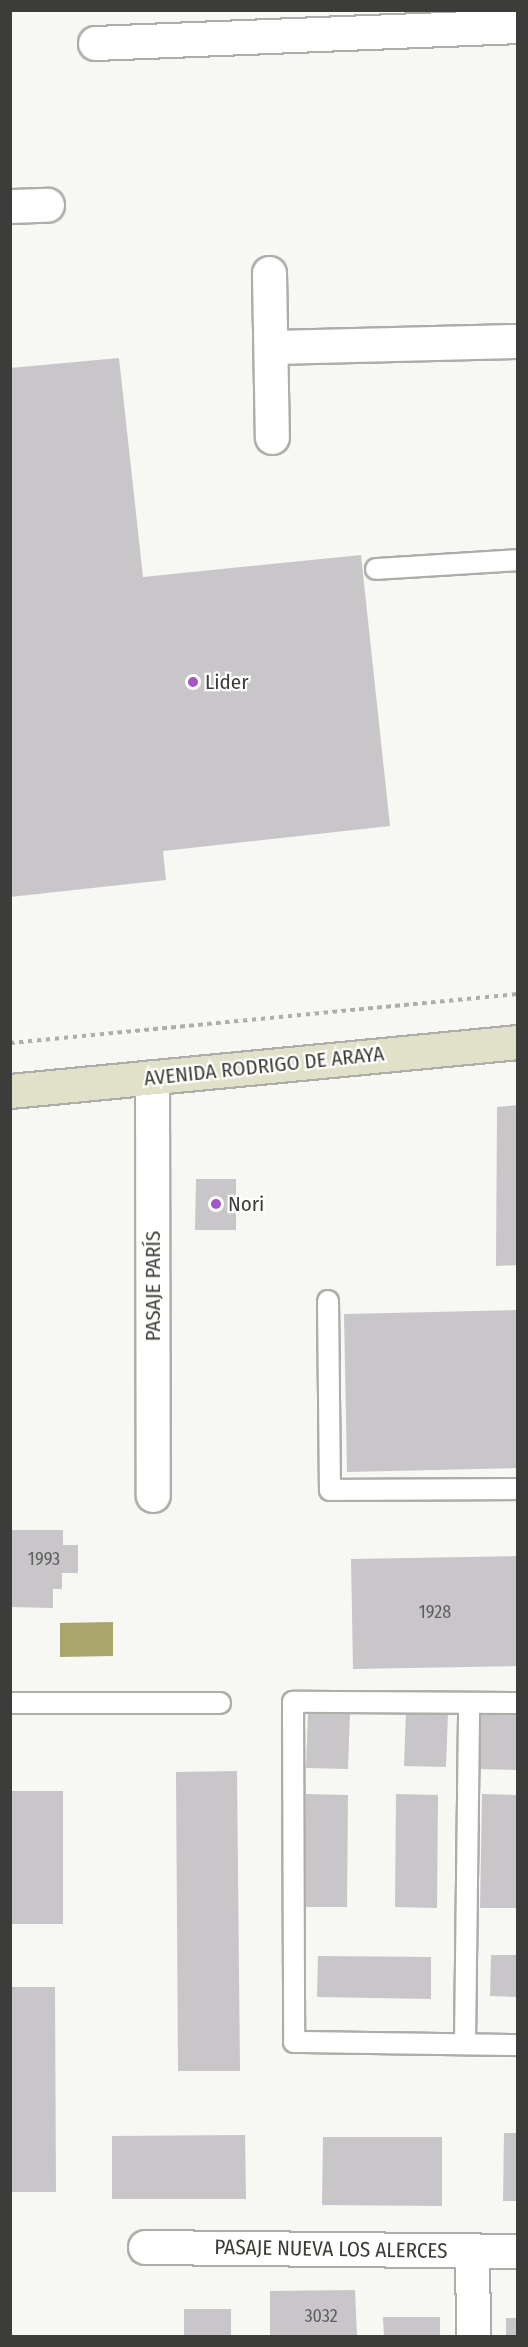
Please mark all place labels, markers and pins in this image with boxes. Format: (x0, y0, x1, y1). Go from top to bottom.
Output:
place label: Lider (205, 669, 249, 695)
marker: Lider (186, 675, 200, 689)
place label: Nori (228, 1191, 264, 1217)
marker: Nori (209, 1197, 223, 1211)

